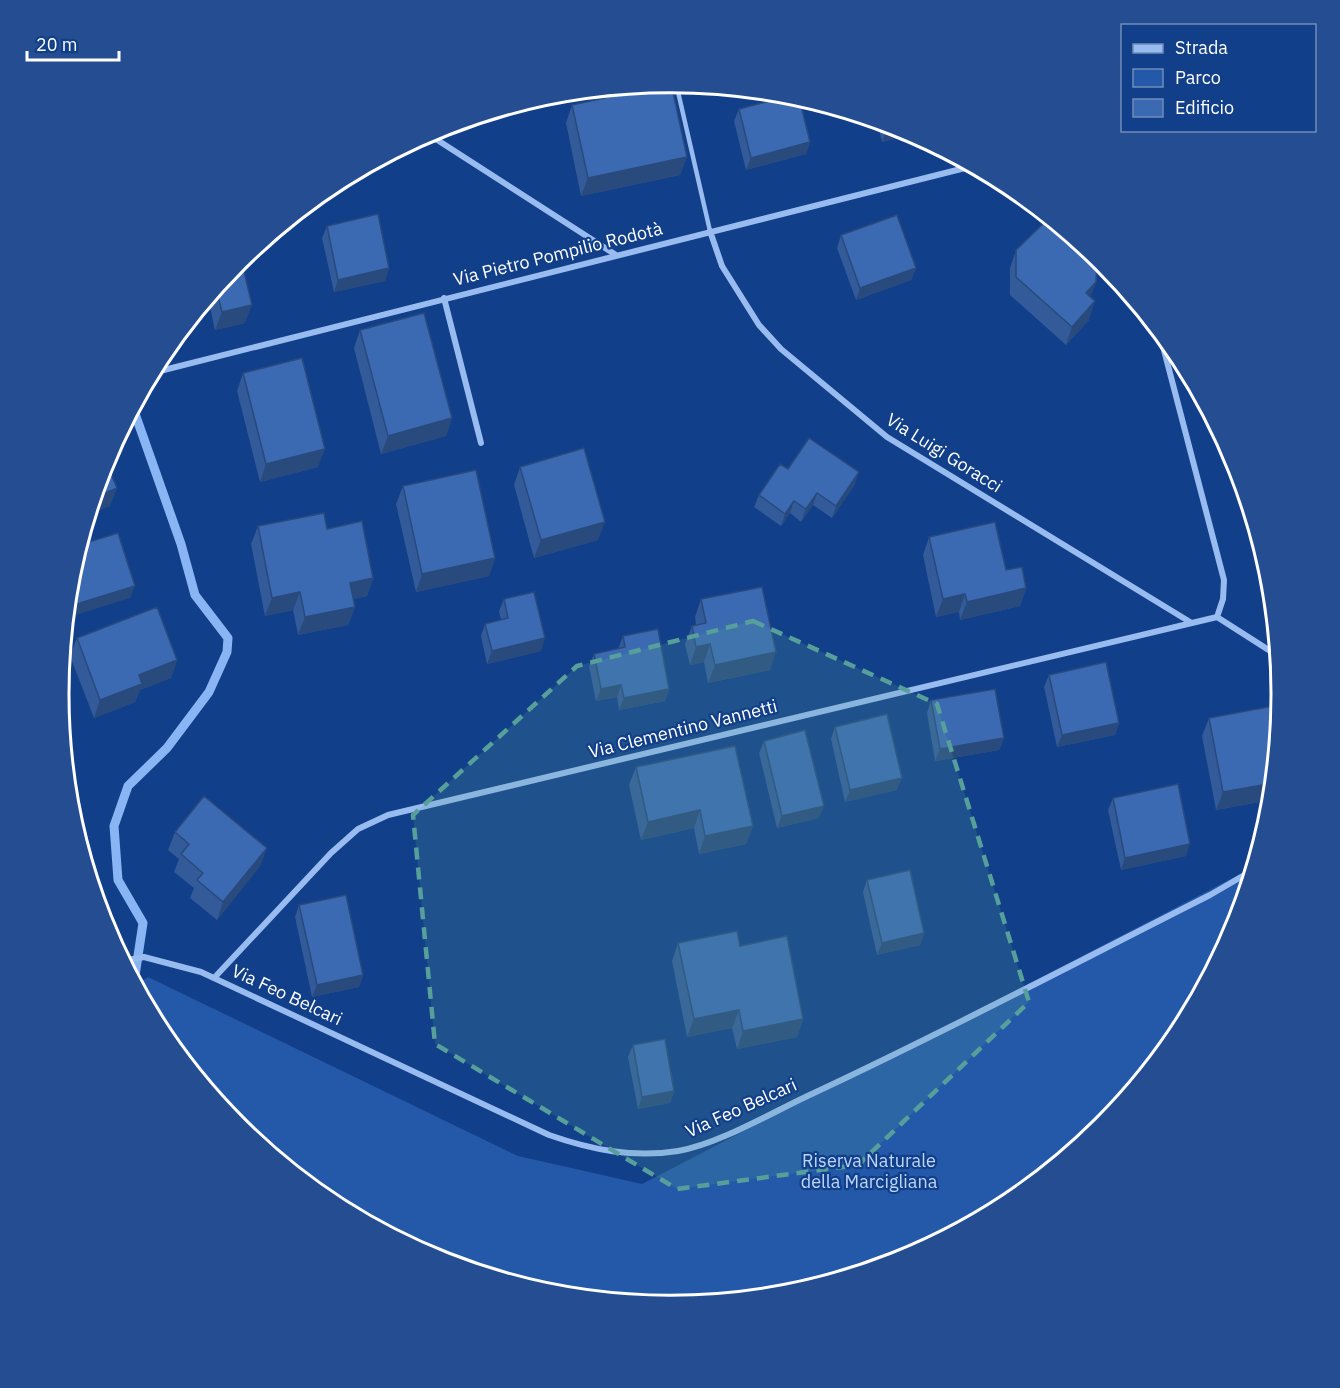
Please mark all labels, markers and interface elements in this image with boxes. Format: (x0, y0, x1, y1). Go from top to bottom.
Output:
scale bar (27, 24, 118, 62)
legend (1121, 24, 1316, 132)
text: 20 m (36, 33, 78, 56)
text: Strada (1175, 36, 1228, 59)
text: Parco (1175, 66, 1221, 89)
text: Edificio (1175, 96, 1234, 119)
street label: Via Pietro Pompilio Rodotà (451, 216, 665, 291)
street label: Via Luigi Goracci (882, 408, 1006, 497)
street label: Via Clementino Vannetti (586, 694, 780, 763)
street label: Via Feo Belcari (228, 959, 346, 1030)
street label: Via Feo Belcari (682, 1073, 800, 1142)
park label: Riserva Naturale della Marcigliana (801, 1149, 938, 1193)

